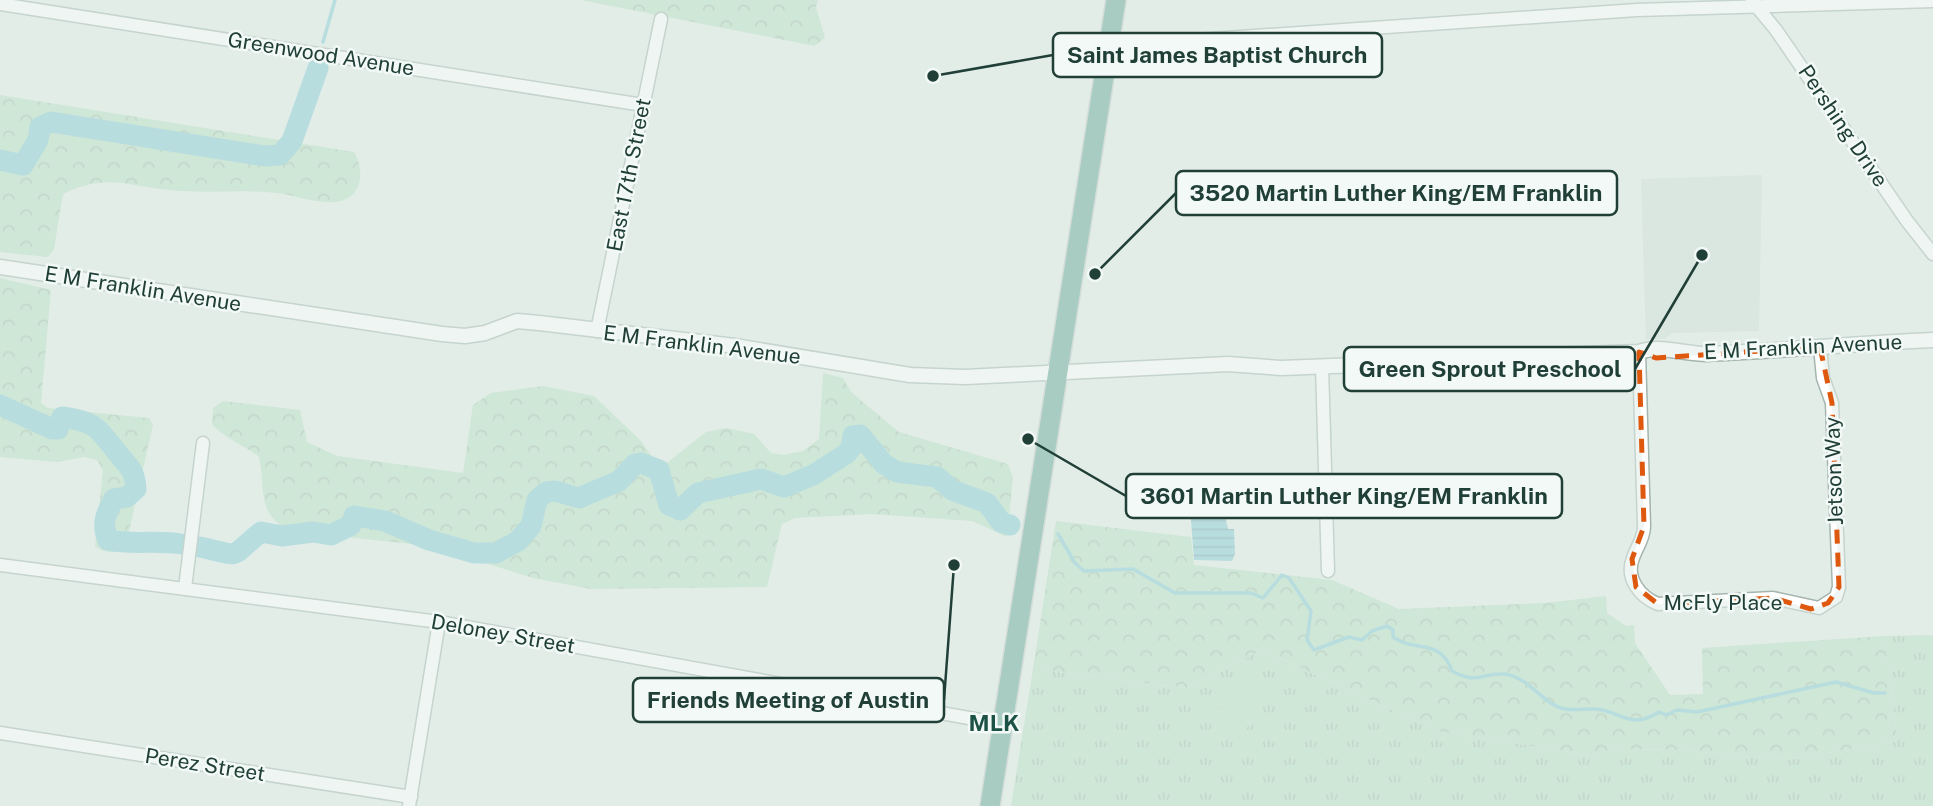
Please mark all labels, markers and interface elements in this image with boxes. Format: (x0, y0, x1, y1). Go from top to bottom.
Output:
street label: Greenwood Avenue (226, 26, 416, 81)
callout: Saint James Baptist Church (1053, 33, 1382, 77)
text: Saint James Baptist Church (1067, 41, 1367, 68)
street label: Pershing Drive (1793, 60, 1893, 192)
street label: East 17th Street (601, 96, 656, 254)
callout: 3520 Martin Luther King/EM Franklin (1176, 171, 1617, 215)
text: 3520 Martin Luther King/EM Franklin (1190, 179, 1602, 206)
street label: E M Franklin Avenue (43, 261, 243, 316)
street label: E M Franklin Avenue (602, 320, 802, 369)
street label: E M Franklin Avenue (1703, 329, 1903, 364)
callout: Green Sprout Preschool (1344, 347, 1635, 391)
text: Green Sprout Preschool (1358, 355, 1622, 382)
street label: Jetson Way (1819, 416, 1848, 526)
callout: 3601 Martin Luther King/EM Franklin (1126, 474, 1562, 518)
text: 3601 Martin Luther King/EM Franklin (1140, 482, 1548, 509)
street label: McFly Place (1664, 590, 1782, 615)
street label: Deloney Street (429, 609, 577, 658)
callout: Friends Meeting of Austin (633, 678, 944, 722)
text: Friends Meeting of Austin (647, 686, 929, 713)
district label: MLK (969, 709, 1019, 736)
street label: Perez Street (143, 743, 267, 786)

